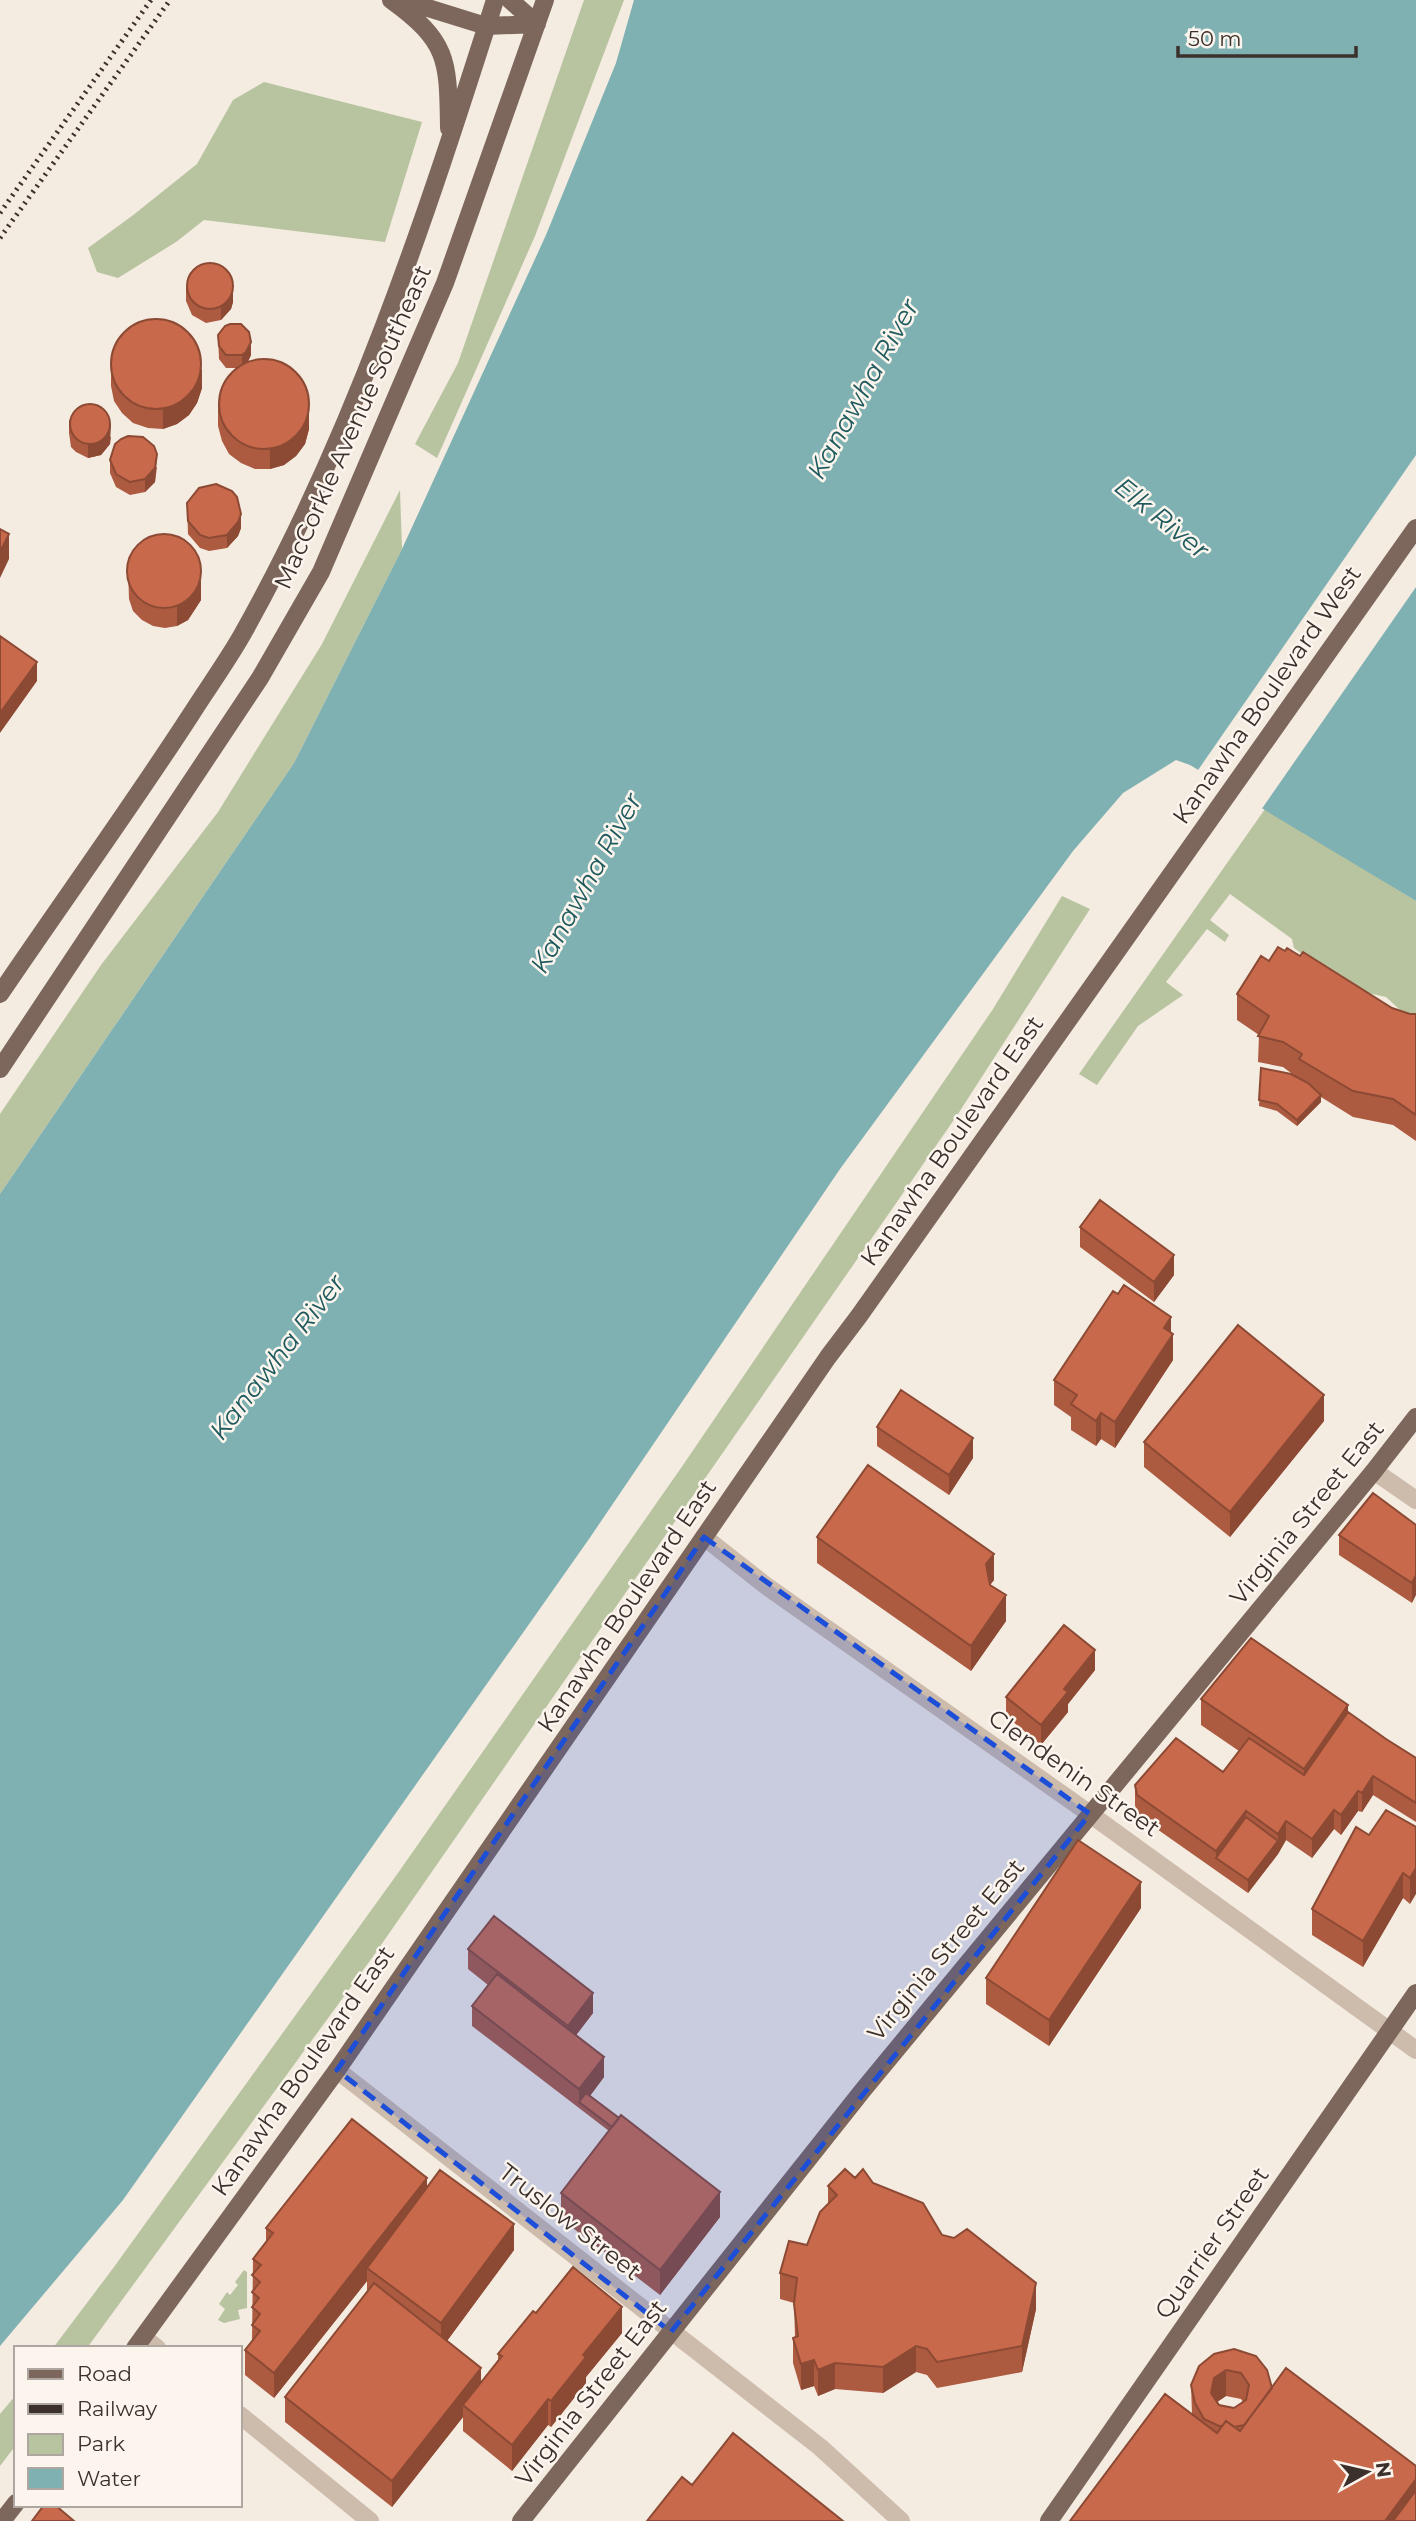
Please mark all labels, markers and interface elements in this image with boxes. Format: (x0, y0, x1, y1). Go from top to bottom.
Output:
scale bar (1178, 14, 1356, 58)
text: 50 m (1188, 26, 1242, 51)
street label: MacCorkle Avenue Southeast (268, 260, 437, 593)
water label: Kanawha River (800, 293, 926, 485)
water label: Elk River (1108, 470, 1216, 566)
street label: Kanawha Boulevard West (1166, 560, 1367, 829)
water label: Kanawha River (523, 787, 649, 979)
street label: Kanawha Boulevard East (854, 1010, 1049, 1271)
water label: Kanawha River (202, 1267, 352, 1446)
street label: Virginia Street East (1223, 1415, 1390, 1611)
street label: Kanawha Boulevard East (531, 1474, 722, 1738)
street label: Clendenin Street (983, 1703, 1166, 1843)
street label: Virginia Street East (861, 1853, 1030, 2047)
street label: Kanawha Boulevard East (205, 1940, 400, 2201)
street label: Truslow Street (494, 2157, 647, 2286)
street label: Quarrier Street (1148, 2161, 1275, 2324)
street label: Virginia Street East (509, 2294, 673, 2492)
legend (14, 2346, 242, 2507)
text: Road (77, 2361, 132, 2386)
text: Railway (77, 2396, 158, 2421)
text: Park (77, 2431, 125, 2456)
north arrow (1332, 2437, 1402, 2507)
text: N (1371, 2460, 1396, 2479)
text: Water (77, 2466, 141, 2491)

